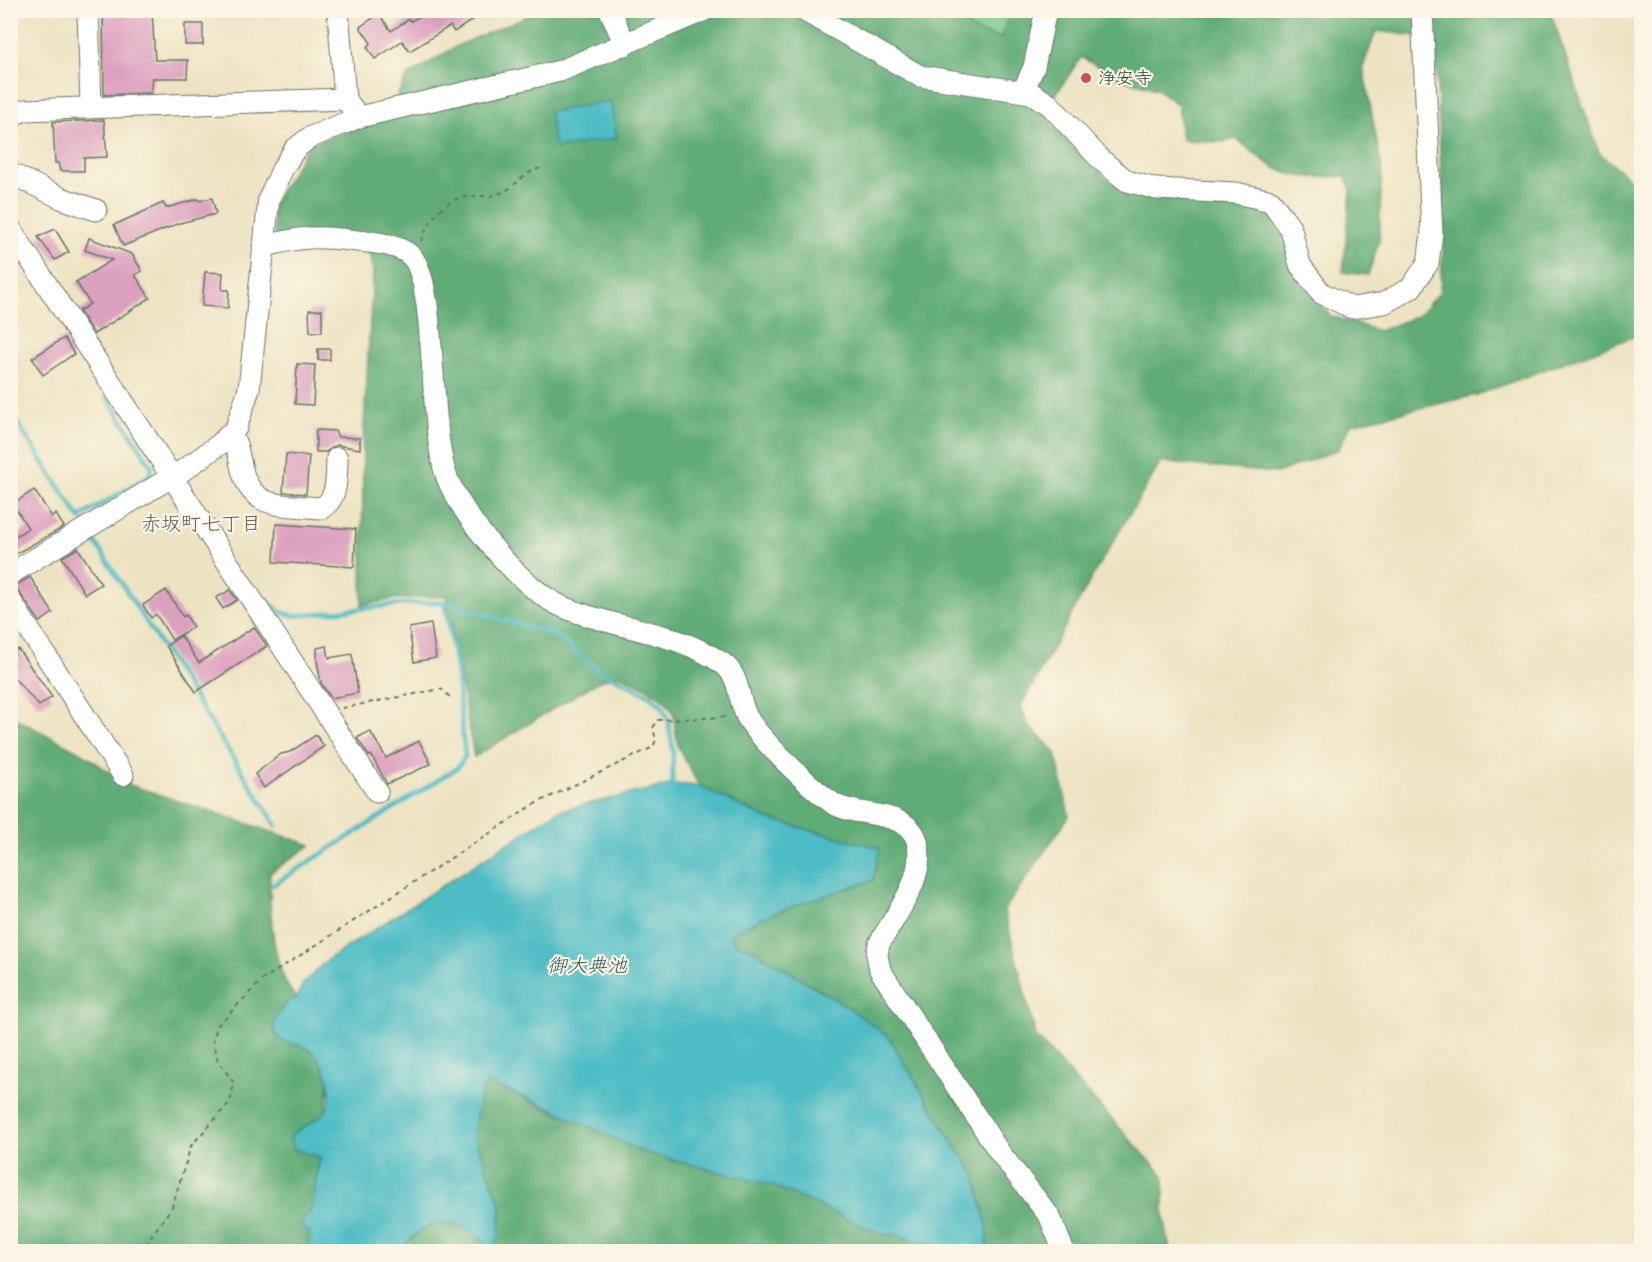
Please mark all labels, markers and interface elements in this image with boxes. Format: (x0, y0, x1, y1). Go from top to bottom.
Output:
place label: 浄安寺 (1098, 65, 1152, 94)
marker: 浄安寺 (1079, 71, 1093, 85)
district label: 赤坂町七丁目 (141, 509, 261, 541)
water label: 御大典池 (547, 951, 628, 983)

